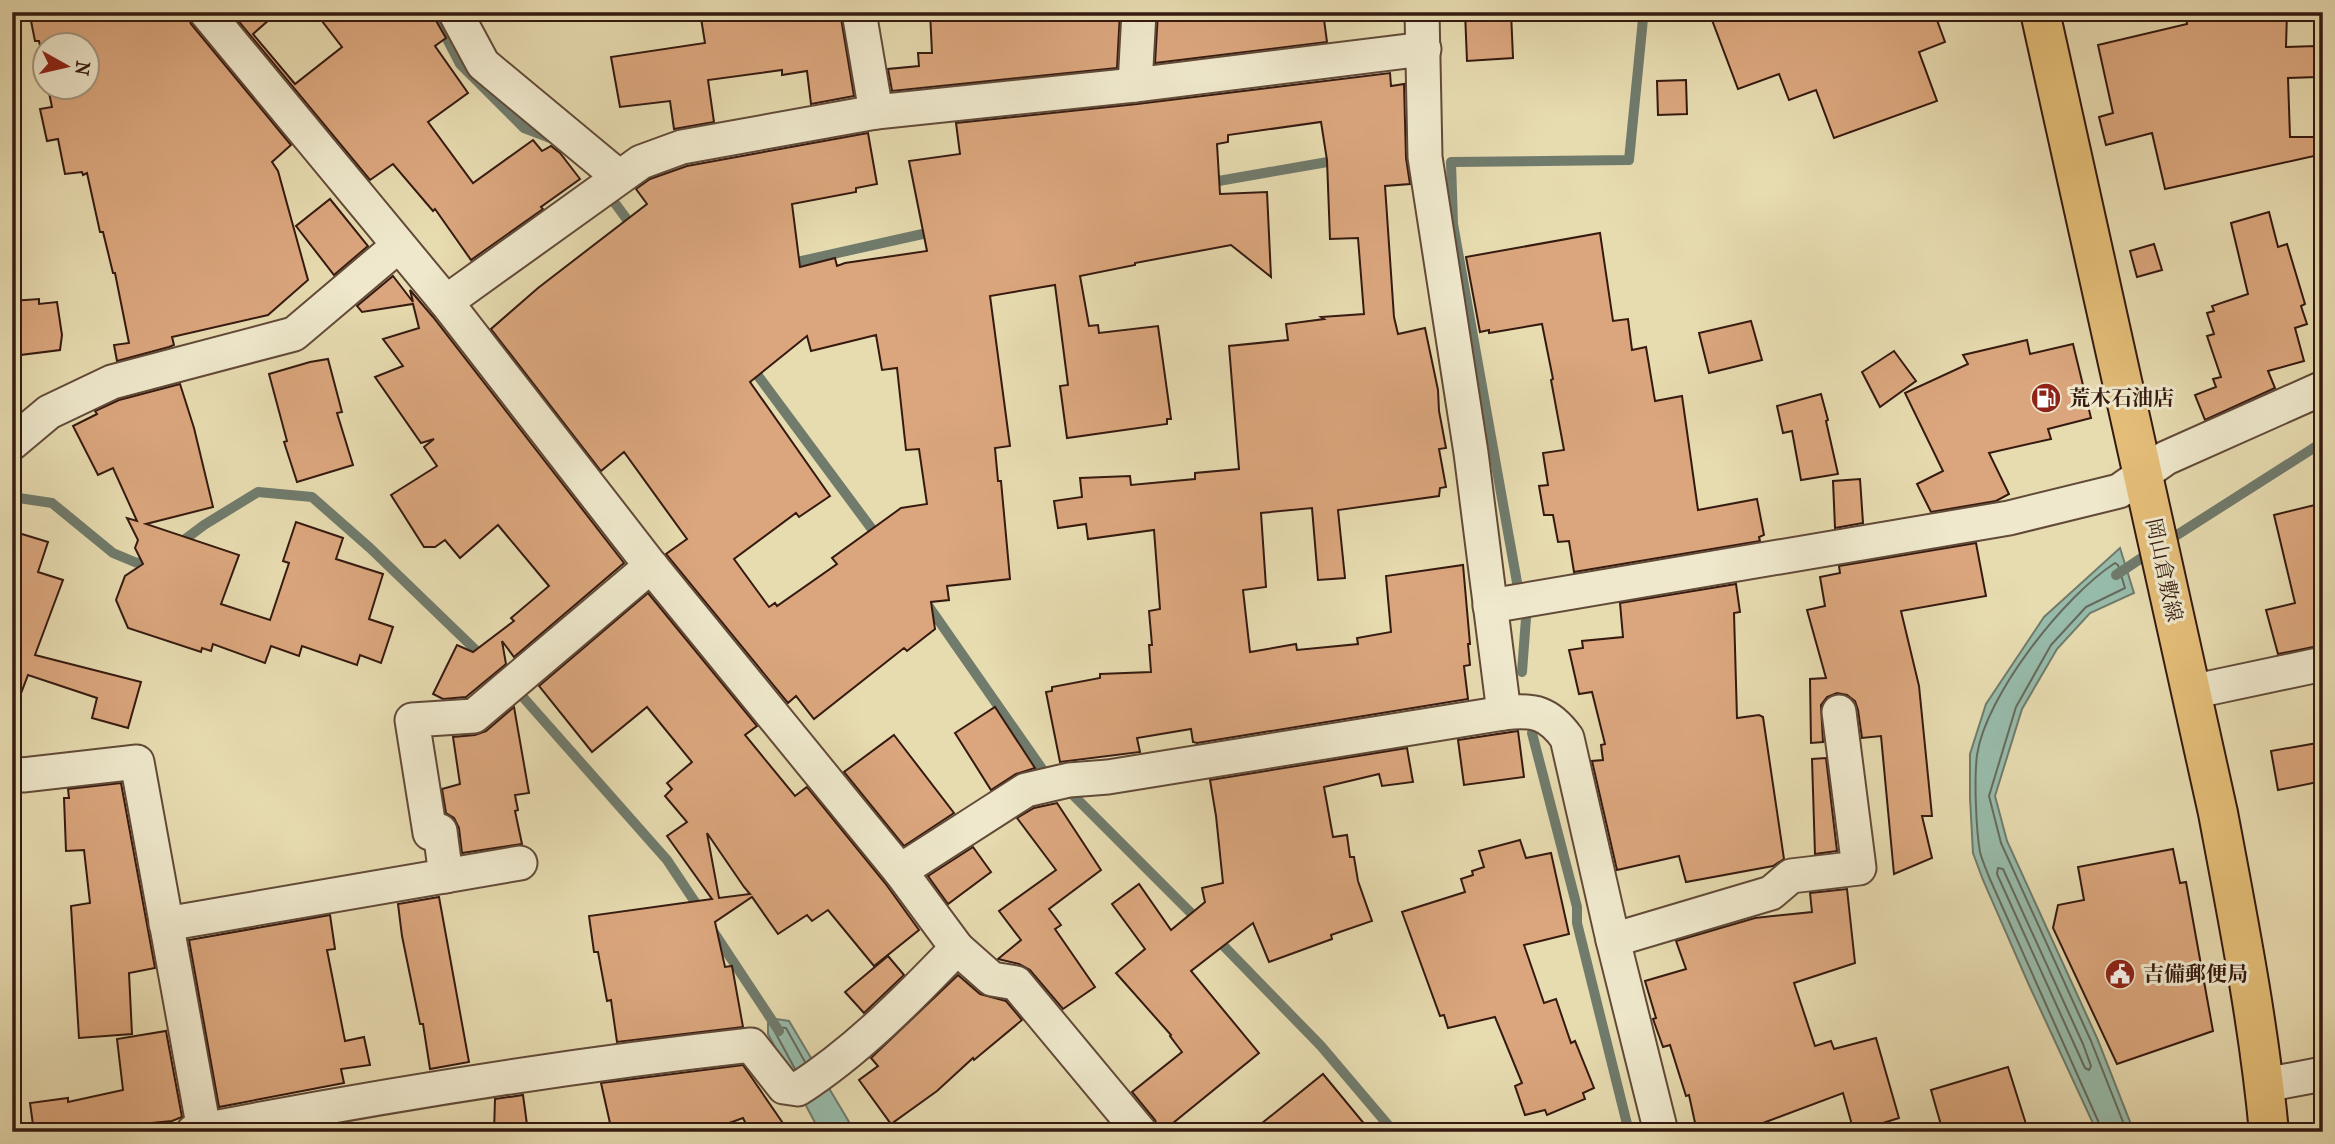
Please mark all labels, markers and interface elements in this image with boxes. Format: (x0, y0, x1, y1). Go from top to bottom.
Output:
north arrow (32, 32, 102, 102)
text: N (70, 60, 94, 77)
fuel station icon: 荒木石油店 (2029, 381, 2063, 415)
place label: 荒木石油店 (2069, 386, 2174, 410)
street label: 岡山倉敷線 (2141, 516, 2187, 624)
public building icon: 吉備郵便局 (2103, 957, 2137, 991)
place label: 吉備郵便局 (2143, 962, 2248, 986)

